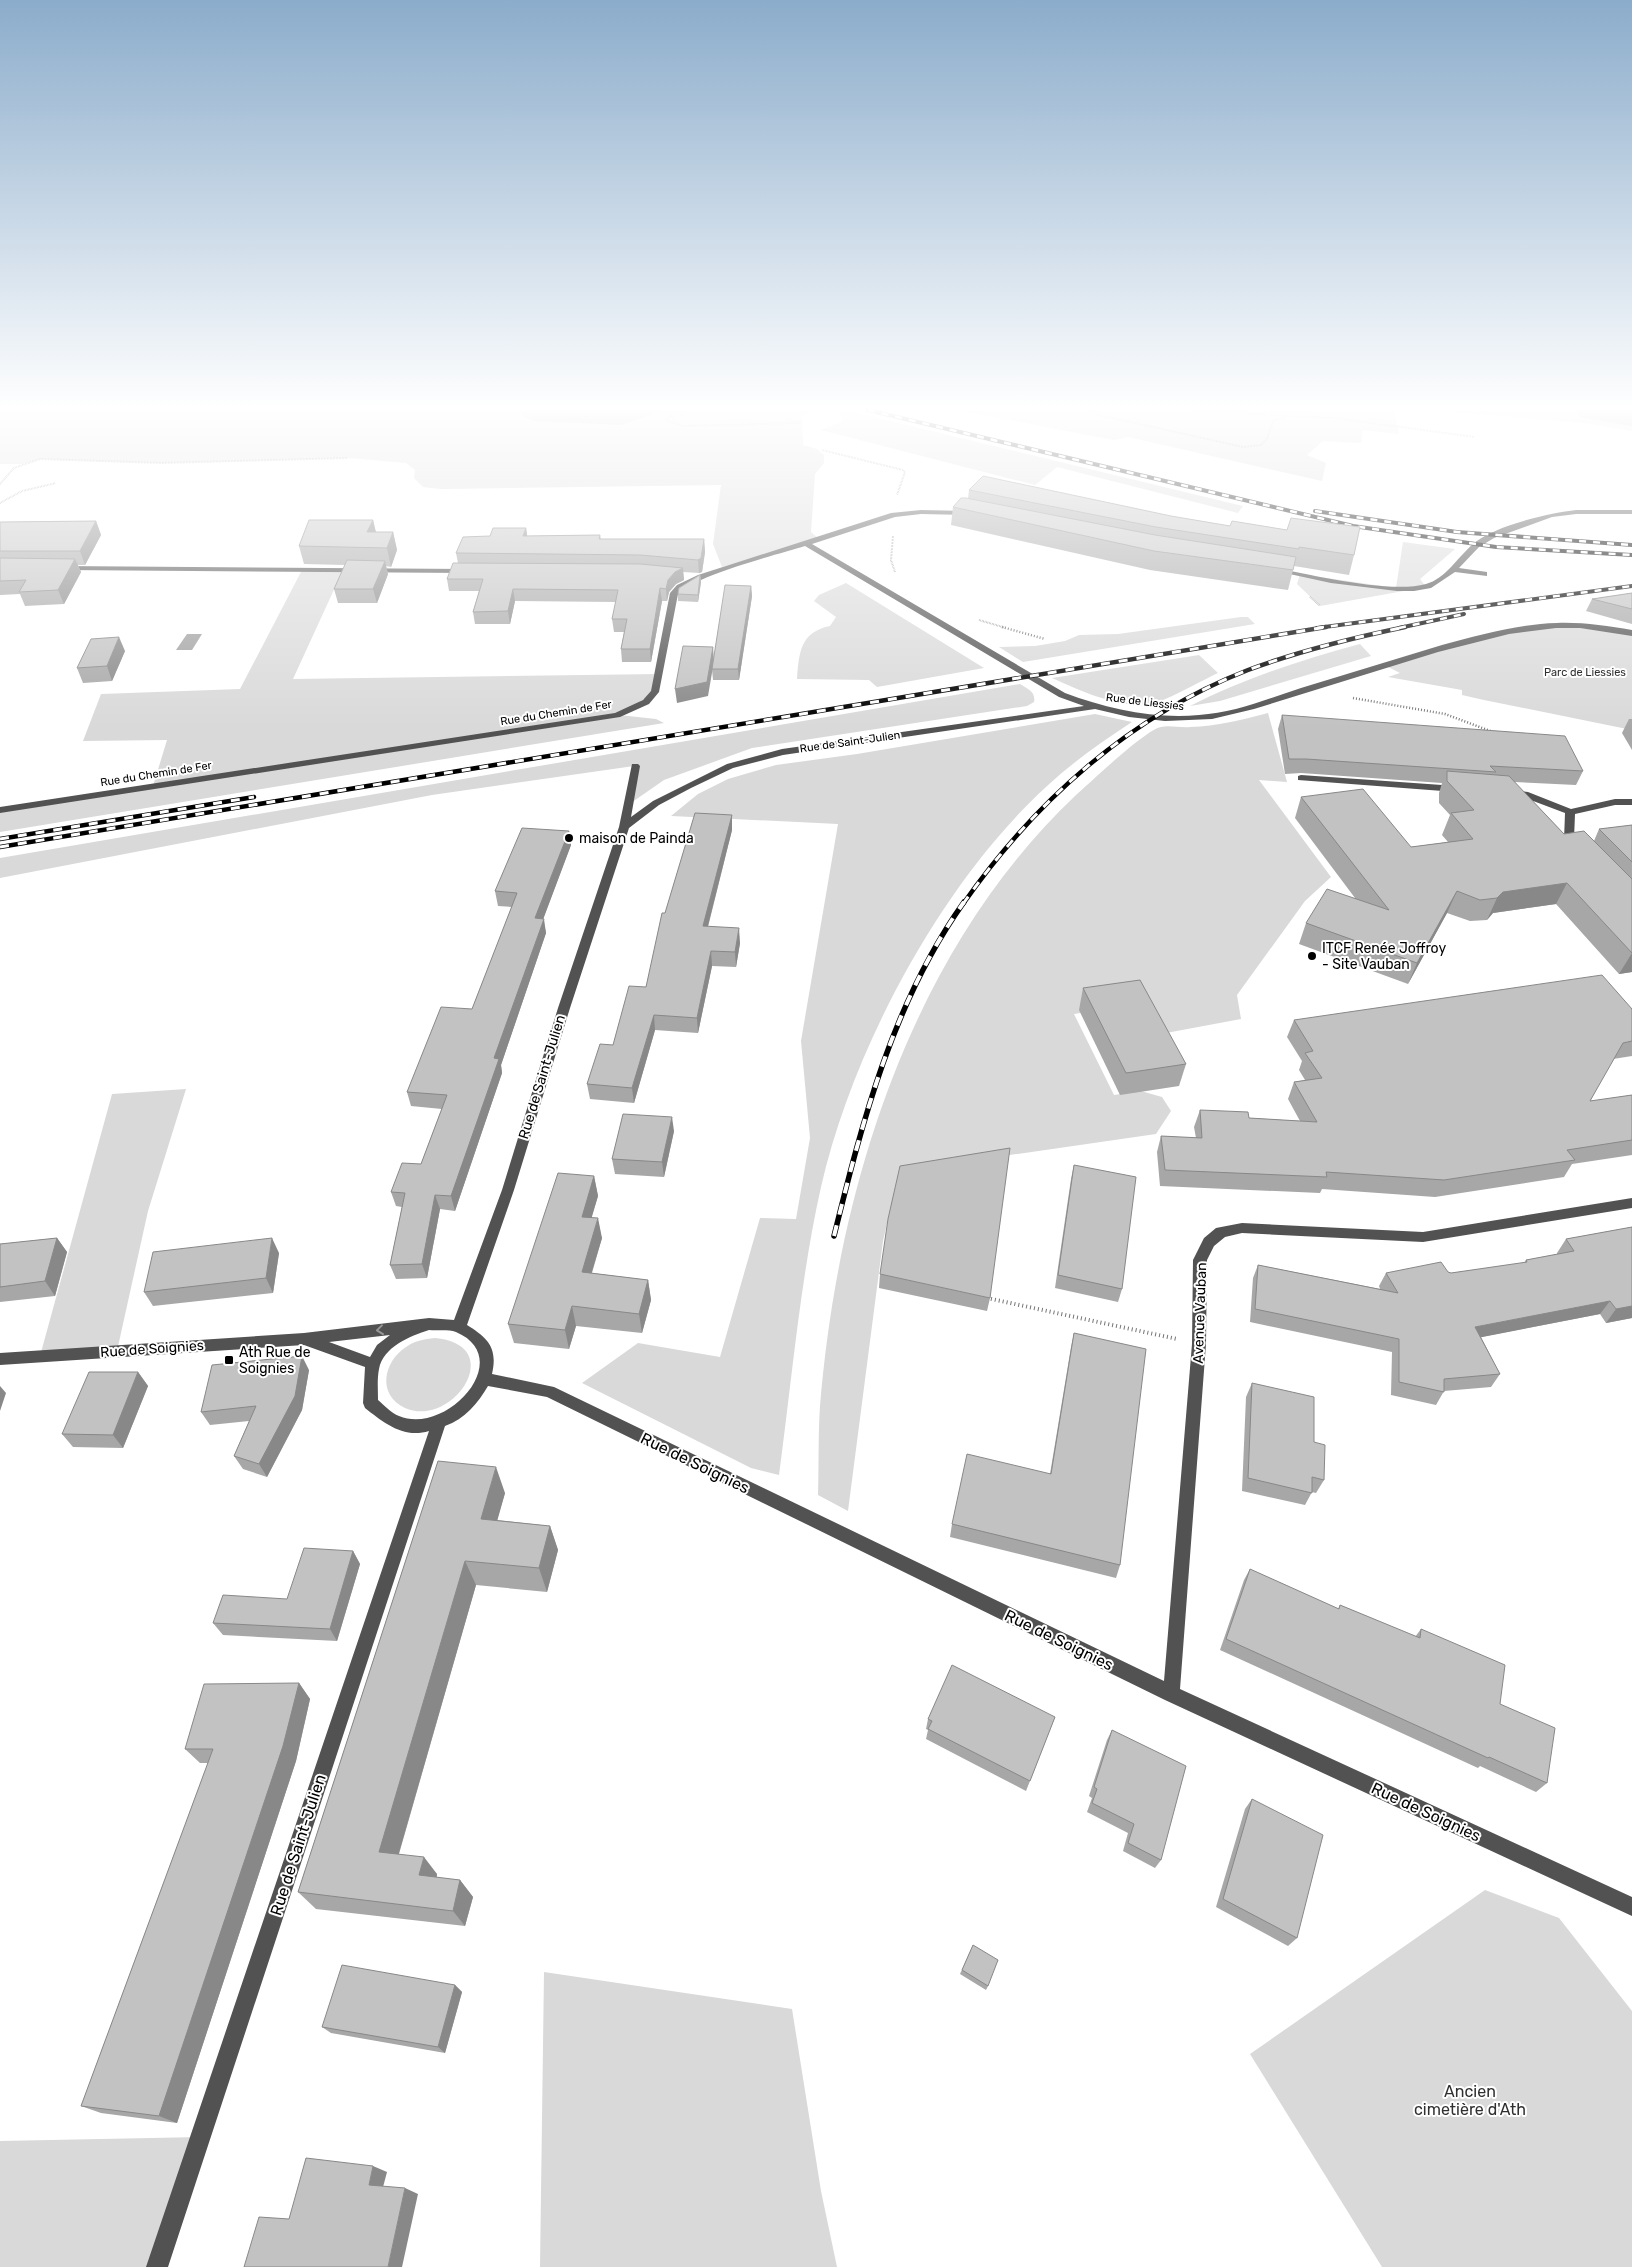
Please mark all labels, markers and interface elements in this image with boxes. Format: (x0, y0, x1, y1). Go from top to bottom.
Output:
park label: Parc de Liessies (1544, 666, 1626, 679)
street label: Rue de Liessies (1105, 691, 1185, 713)
street label: Rue du Chemin de Fer (499, 698, 613, 728)
street label: Rue de Saint-Julien (799, 729, 901, 755)
street label: Rue du Chemin de Fer (99, 759, 213, 789)
place label: maison de Painda (579, 830, 694, 847)
marker: maison de Painda (563, 832, 575, 844)
place label: ITCF Renée Joffroy - Site Vauban (1322, 940, 1446, 973)
marker: ITCF Renée Joffroy - Site Vauban (1306, 950, 1318, 962)
street label: Rue de Saint-Julien (515, 1013, 569, 1141)
street label: Avenue Vauban (1190, 1262, 1210, 1364)
one-way arrow (376, 1324, 384, 1335)
street label: Rue de Soignies (100, 1337, 204, 1361)
place label: Ath Rue de Soignies (239, 1344, 311, 1377)
marker: Ath Rue de Soignies (223, 1354, 235, 1366)
street label: Rue de Soignies (638, 1428, 752, 1498)
street label: Rue de Soignies (1002, 1605, 1116, 1675)
street label: Rue de Saint-Julien (266, 1772, 330, 1918)
street label: Rue de Soignies (1368, 1778, 1484, 1846)
park label: Ancien cimetière d'Ath (1414, 2082, 1526, 2119)

